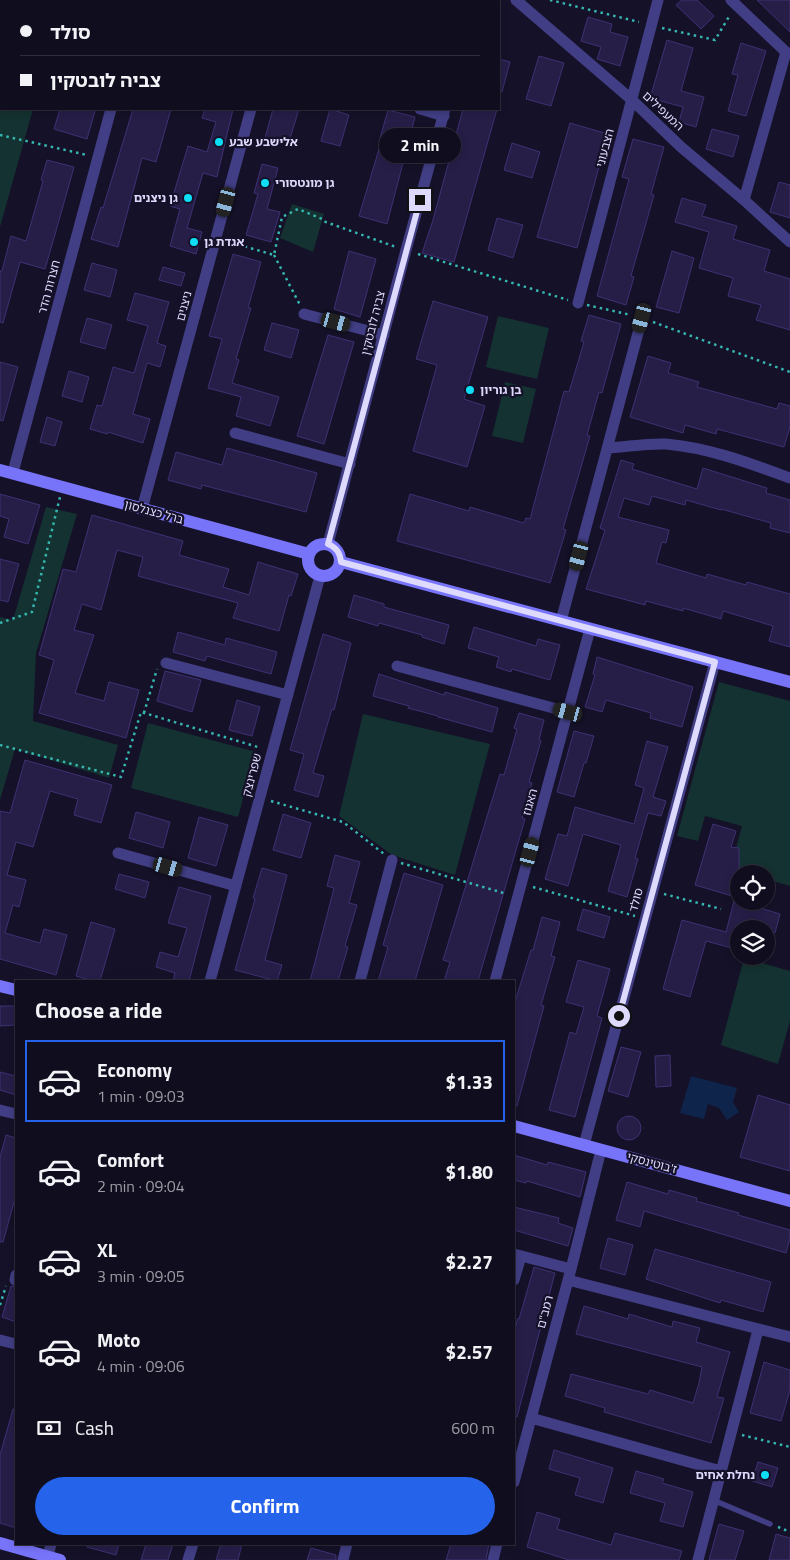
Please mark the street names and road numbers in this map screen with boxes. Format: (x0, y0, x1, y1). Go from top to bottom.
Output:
street label: המעפילים (638, 86, 688, 135)
street label: הצבעוני (590, 126, 619, 169)
street label: חצרות הדר (32, 258, 65, 316)
street label: צביה לובטקין (355, 288, 390, 357)
street label: ניצנים (170, 289, 197, 323)
street label: ברל כצנלסון (122, 495, 186, 529)
street label: שפרינצק (237, 751, 266, 799)
street label: האגוז (517, 786, 542, 817)
street label: סולד (623, 886, 648, 914)
street label: ז'בוטינסקי (625, 1147, 679, 1178)
street label: רמב"ם (531, 1293, 558, 1331)

